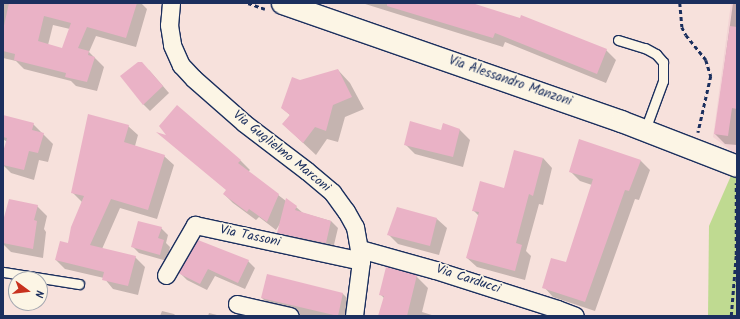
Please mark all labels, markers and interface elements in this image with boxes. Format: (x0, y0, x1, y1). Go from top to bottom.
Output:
street label: Via Alessandro Manzoni (446, 54, 574, 110)
street label: Via Guglielmo Marconi (229, 108, 333, 196)
street label: Via Tassoni (218, 223, 282, 251)
street label: Via Carducci (434, 262, 502, 298)
north arrow (8, 271, 48, 311)
text: N (29, 288, 48, 300)

